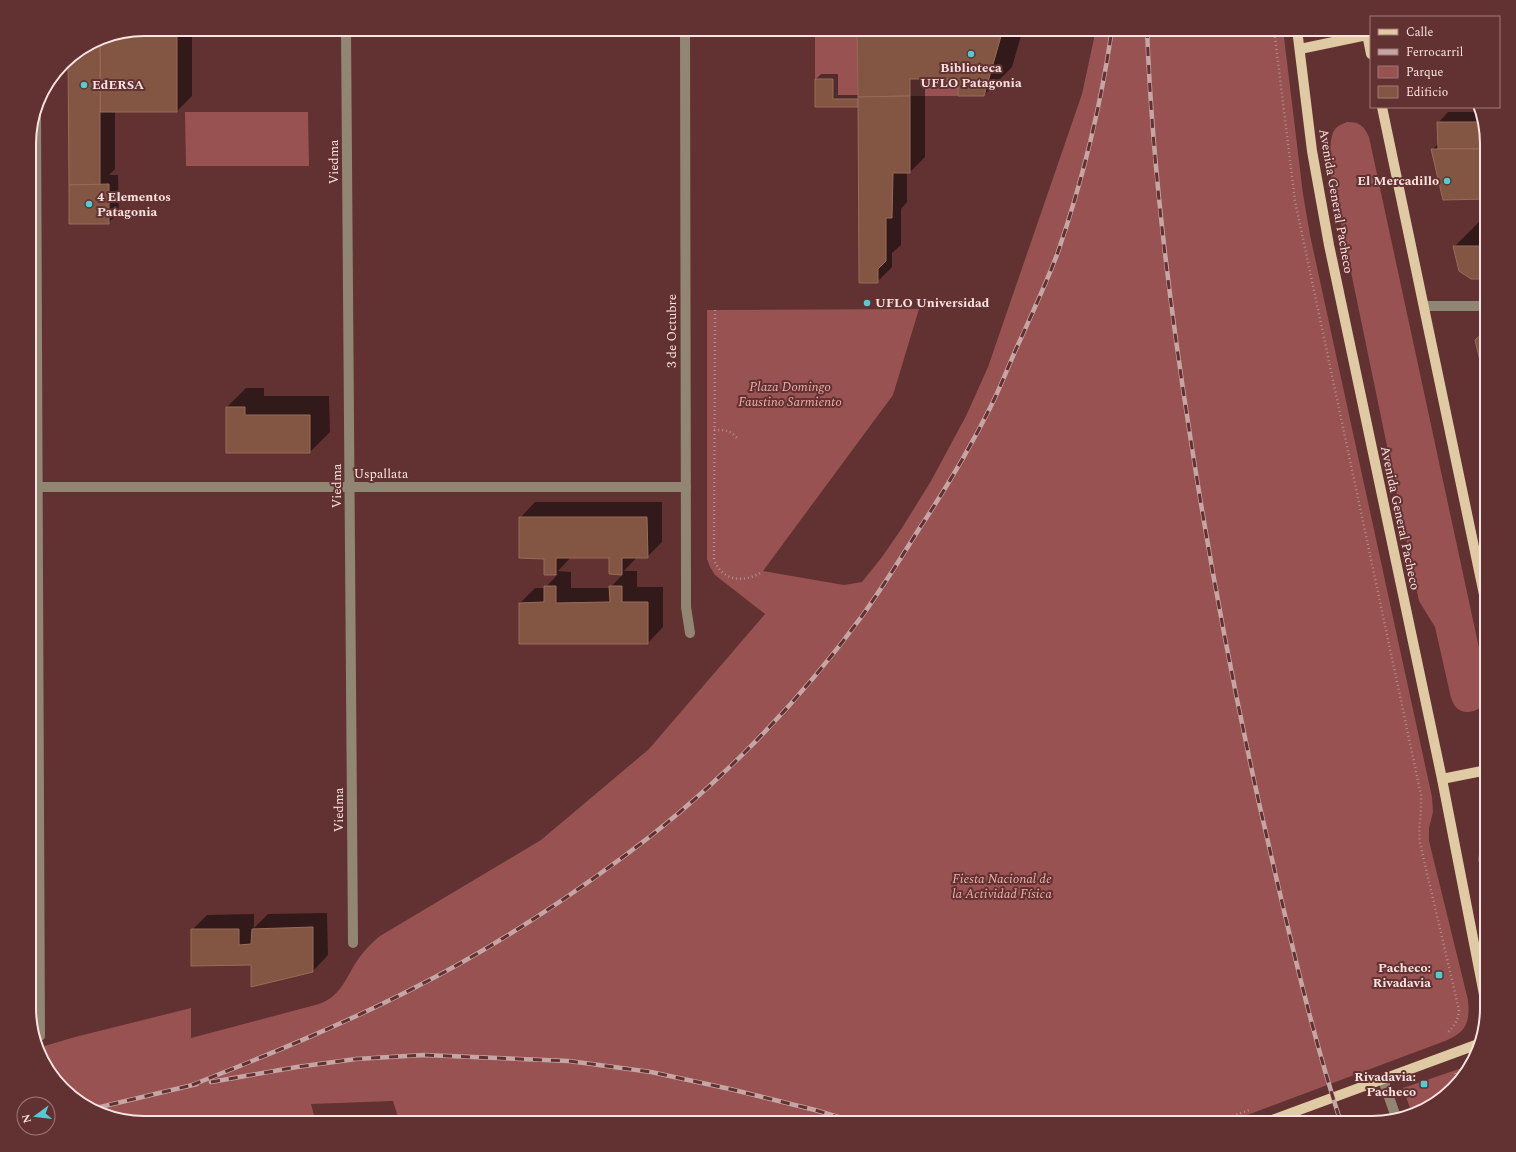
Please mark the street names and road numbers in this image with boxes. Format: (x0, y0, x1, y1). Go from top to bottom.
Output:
street label: Avenida General Pacheco (1313, 127, 1359, 275)
street label: Viedma (324, 139, 344, 184)
street label: 3 de Octubre (662, 294, 682, 368)
street label: Avenida General Pacheco (1375, 444, 1425, 592)
street label: Viedma (327, 463, 347, 508)
street label: Uspallata (354, 464, 409, 484)
street label: Viedma (329, 787, 349, 832)

